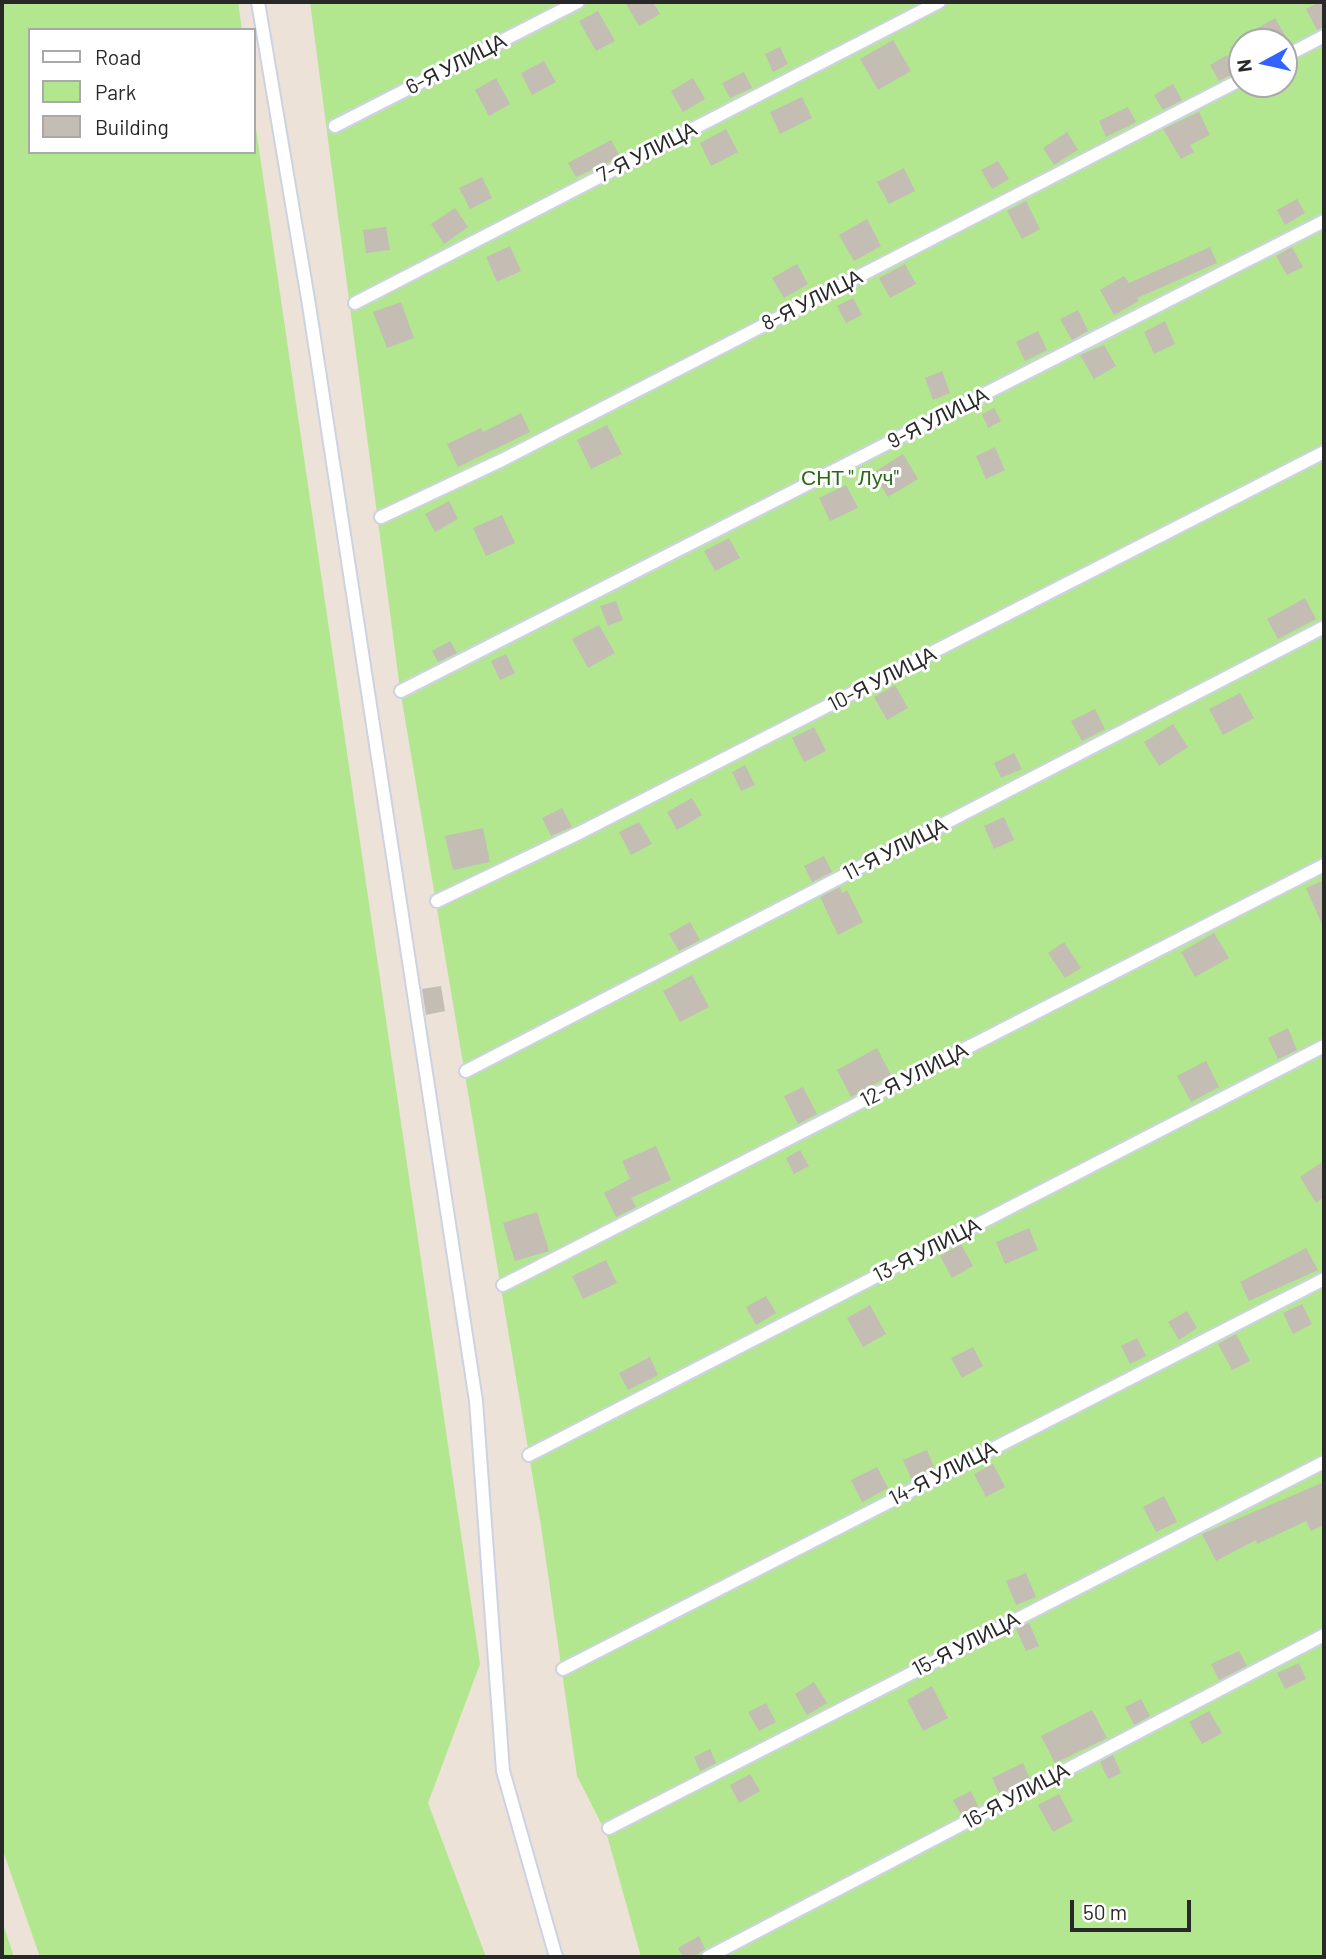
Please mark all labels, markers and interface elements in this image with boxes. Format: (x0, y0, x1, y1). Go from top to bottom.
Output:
legend (28, 28, 256, 154)
street label: 6-Я УЛИЦА (401, 28, 511, 100)
north arrow (1228, 28, 1298, 98)
text: Road (95, 44, 141, 69)
text: N (1231, 58, 1256, 74)
text: Park (95, 79, 136, 104)
text: Building (95, 114, 169, 139)
street label: 7-Я УЛИЦА (593, 116, 701, 188)
street label: 8-Я УЛИЦА (757, 264, 867, 336)
street label: 9-Я УЛИЦА (883, 382, 993, 454)
park label: СНТ " Луч" (801, 465, 899, 491)
street label: 10-Я УЛИЦА (824, 641, 940, 717)
street label: 11-Я УЛИЦА (839, 812, 951, 886)
street label: 12-Я УЛИЦА (856, 1037, 972, 1113)
street label: 13-Я УЛИЦА (869, 1212, 985, 1288)
street label: 14-Я УЛИЦА (885, 1435, 1001, 1511)
street label: 15-Я УЛИЦА (908, 1606, 1024, 1682)
street label: 16-Я УЛИЦА (958, 1757, 1074, 1835)
scale bar (1074, 1885, 1195, 1929)
text: 50 m (1083, 1899, 1127, 1924)

